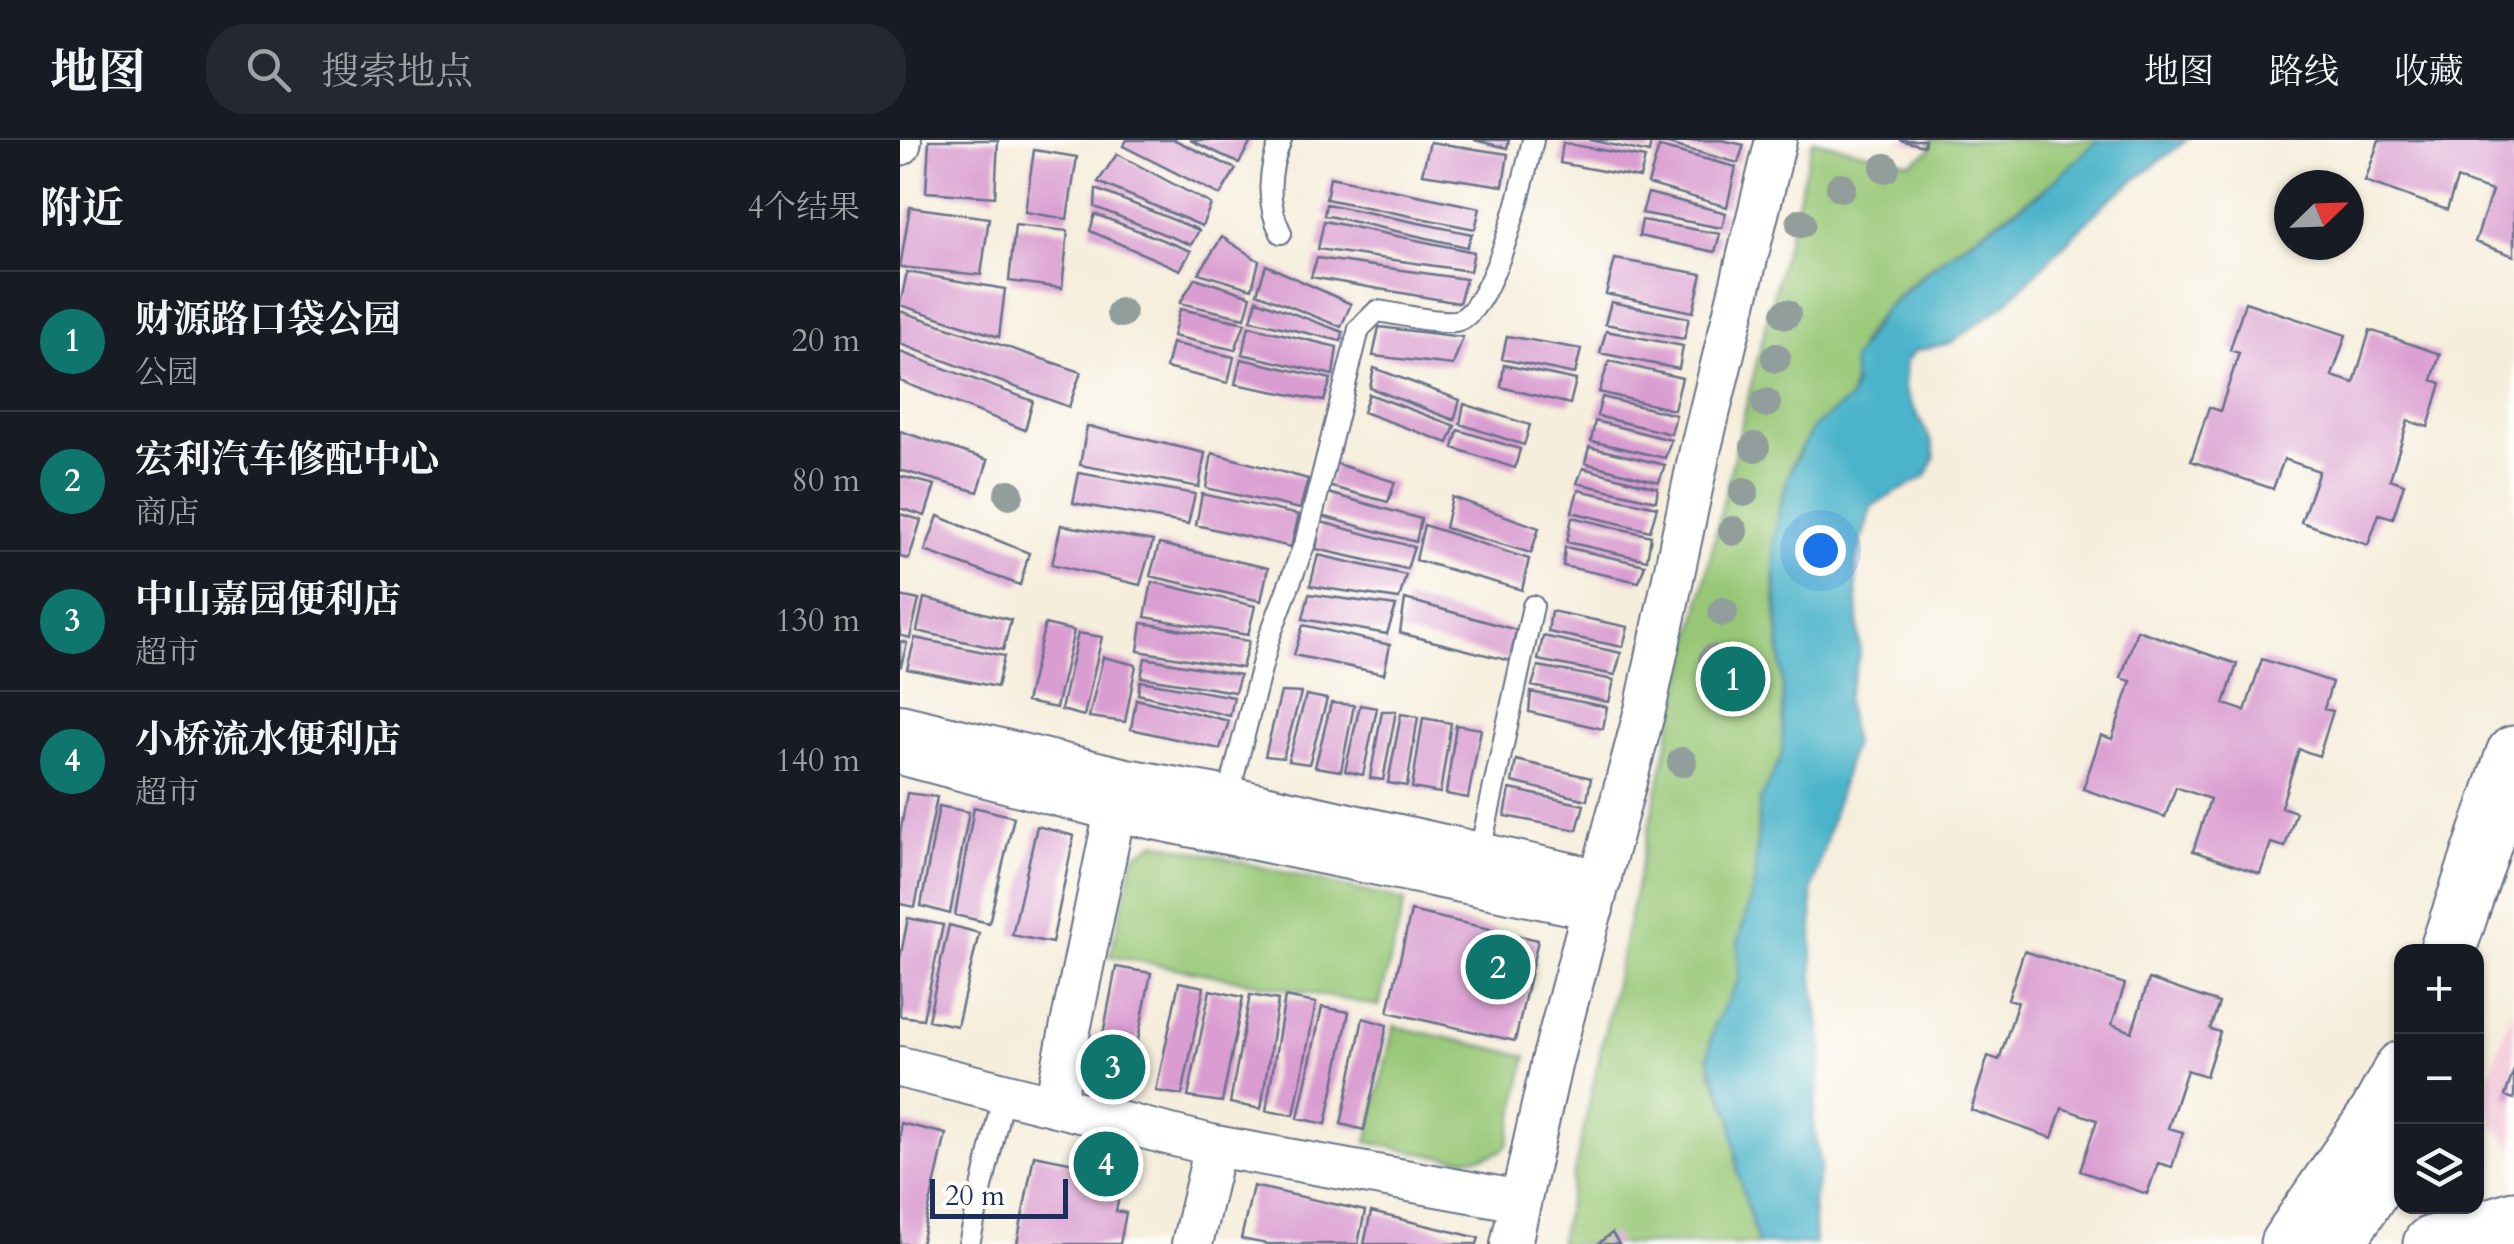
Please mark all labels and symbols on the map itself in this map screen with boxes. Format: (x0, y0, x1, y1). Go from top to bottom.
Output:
north arrow (2274, 170, 2364, 260)
your location (1795, 525, 1846, 576)
pin: 1 (1700, 642, 1766, 716)
pin: 2 (1466, 930, 1530, 1004)
pin: 3 (1080, 1030, 1146, 1104)
pin: 4 (1074, 1126, 1138, 1202)
scale bar (930, 1174, 1068, 1218)

